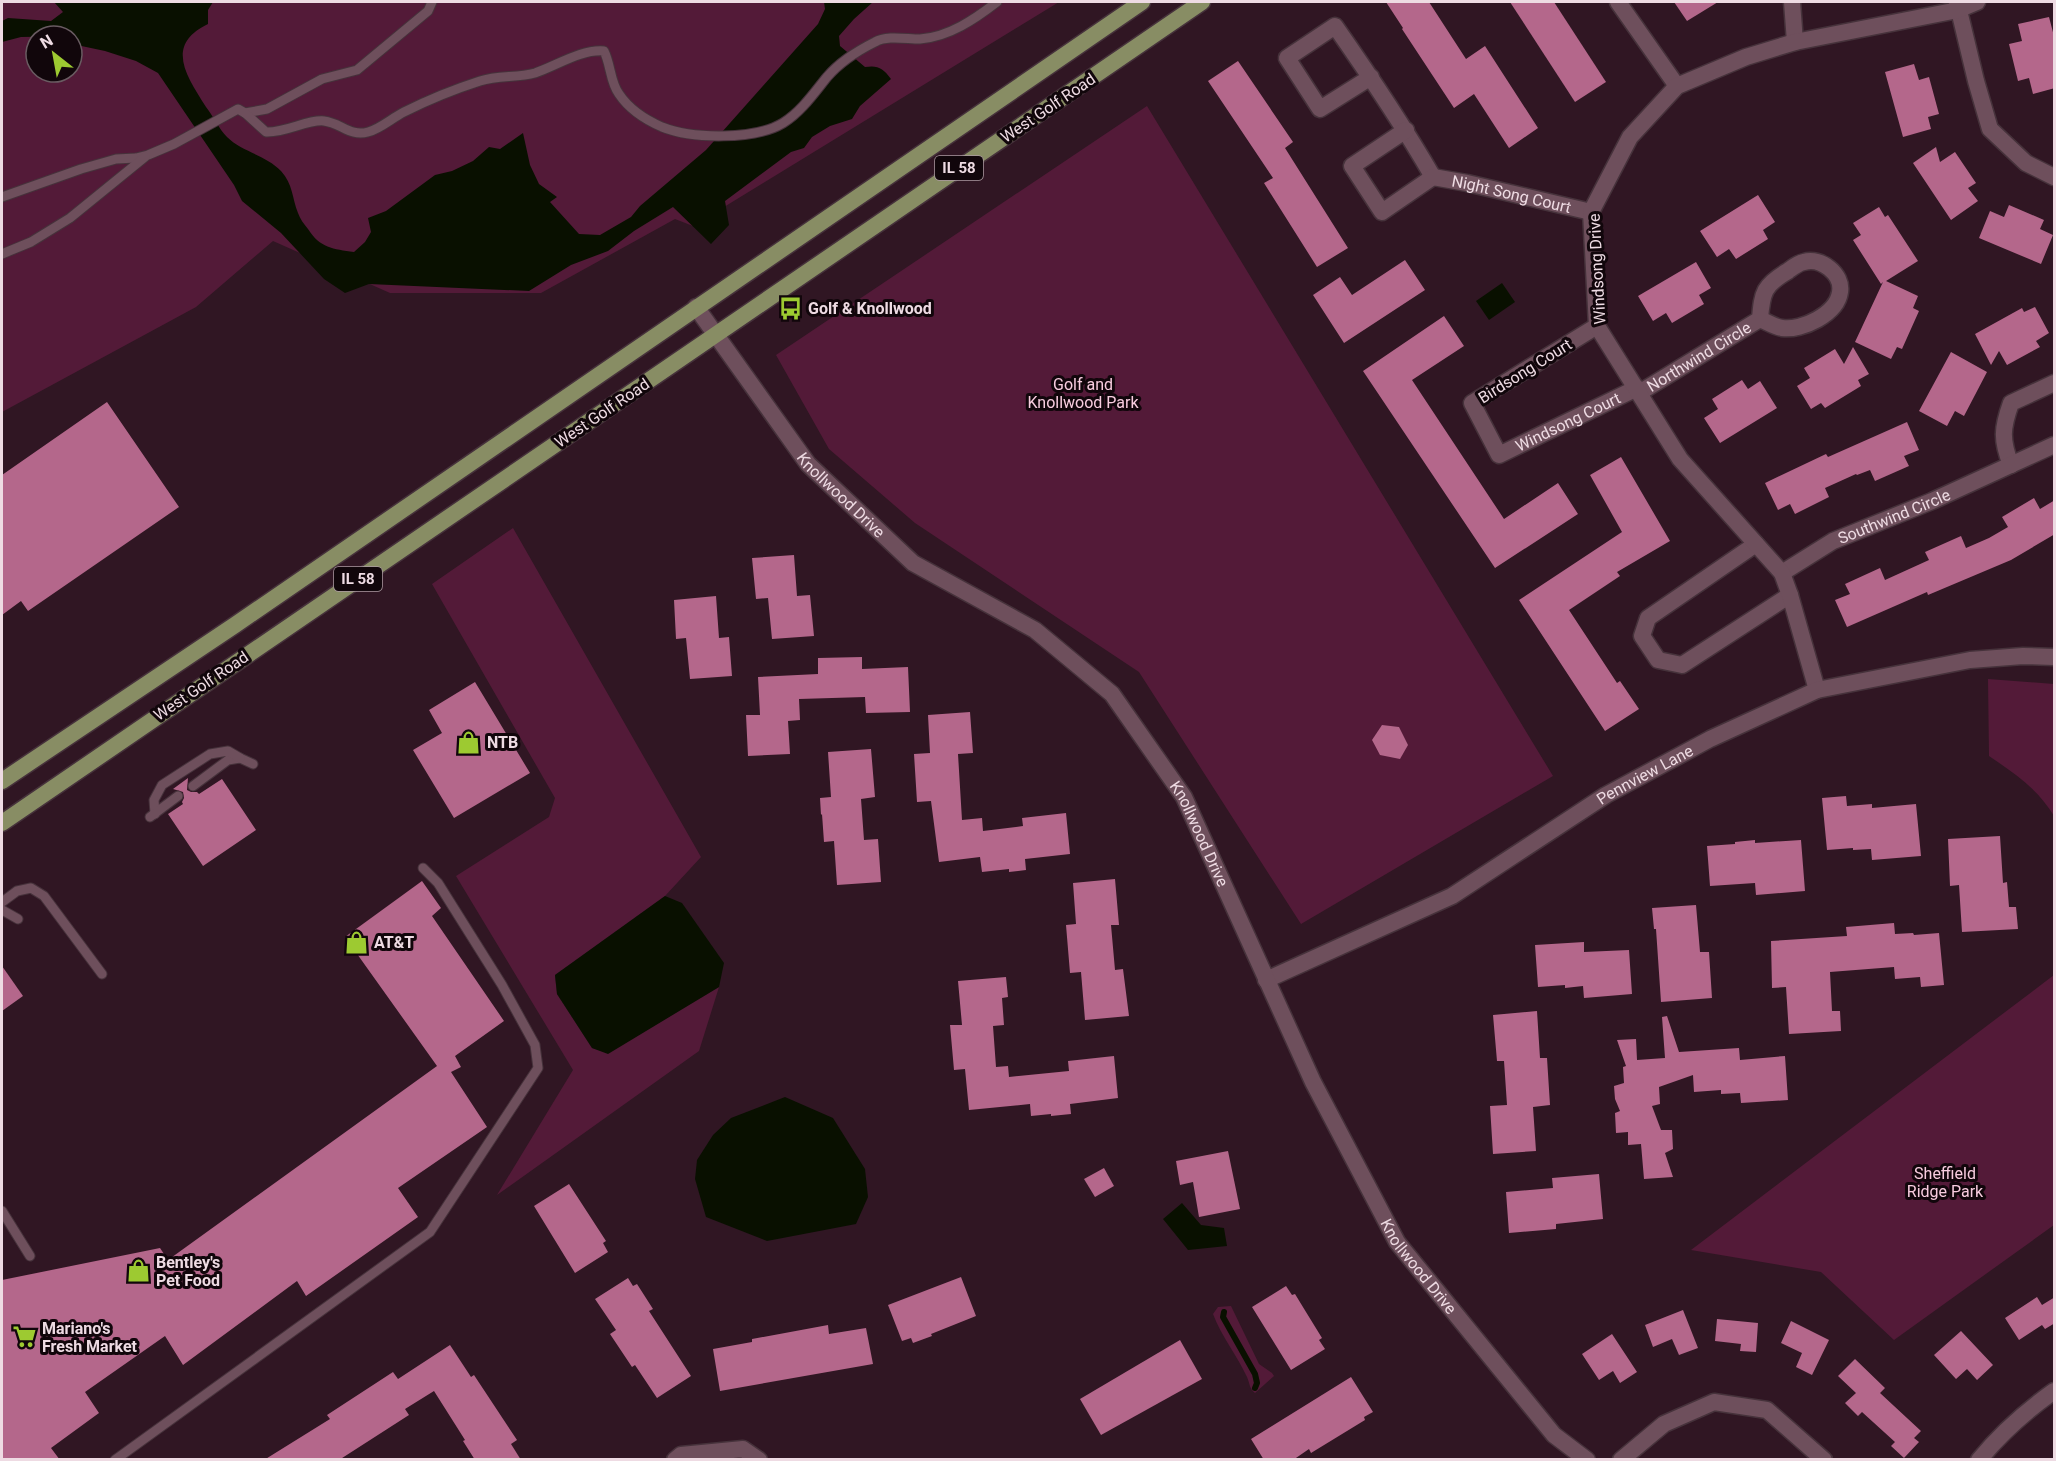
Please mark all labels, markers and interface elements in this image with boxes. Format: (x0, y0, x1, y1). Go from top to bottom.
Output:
north arrow (24, 24, 84, 84)
text: N (37, 31, 56, 53)
street label: West Golf Road (997, 69, 1099, 147)
road number: IL 58 (935, 156, 983, 180)
street label: Night Song Court (1450, 171, 1573, 217)
street label: Windsong Drive (1585, 213, 1609, 325)
bus stop icon: Golf & Knollwood (777, 295, 803, 321)
place label: Golf & Knollwood (808, 299, 932, 318)
street label: Northwind Circle (1643, 317, 1754, 395)
street label: Birdsong Court (1475, 335, 1575, 407)
street label: West Golf Road (551, 374, 653, 452)
park label: Golf and Knollwood Park (1027, 375, 1139, 412)
street label: Windsong Court (1512, 388, 1624, 455)
street label: Knollwood Drive (793, 448, 889, 541)
street label: Southwind Circle (1835, 485, 1953, 548)
road number: IL 58 (334, 567, 382, 591)
street label: West Golf Road (150, 647, 252, 725)
shop icon: NTB (456, 729, 482, 755)
place label: NTB (487, 733, 518, 752)
street label: Pennview Lane (1593, 741, 1696, 808)
street label: Knollwood Drive (1166, 777, 1233, 890)
shop icon: AT&T (343, 929, 369, 955)
place label: AT&T (374, 933, 414, 952)
park label: Sheffield Ridge Park (1907, 1164, 1984, 1201)
street label: Knollwood Drive (1377, 1215, 1461, 1318)
place label: Bentley's Pet Food (156, 1253, 220, 1290)
shop icon: Bentley's Pet Food (125, 1258, 151, 1284)
place label: Mariano's Fresh Market (42, 1319, 138, 1356)
supermarket icon: Mariano's Fresh Market (11, 1324, 37, 1350)

